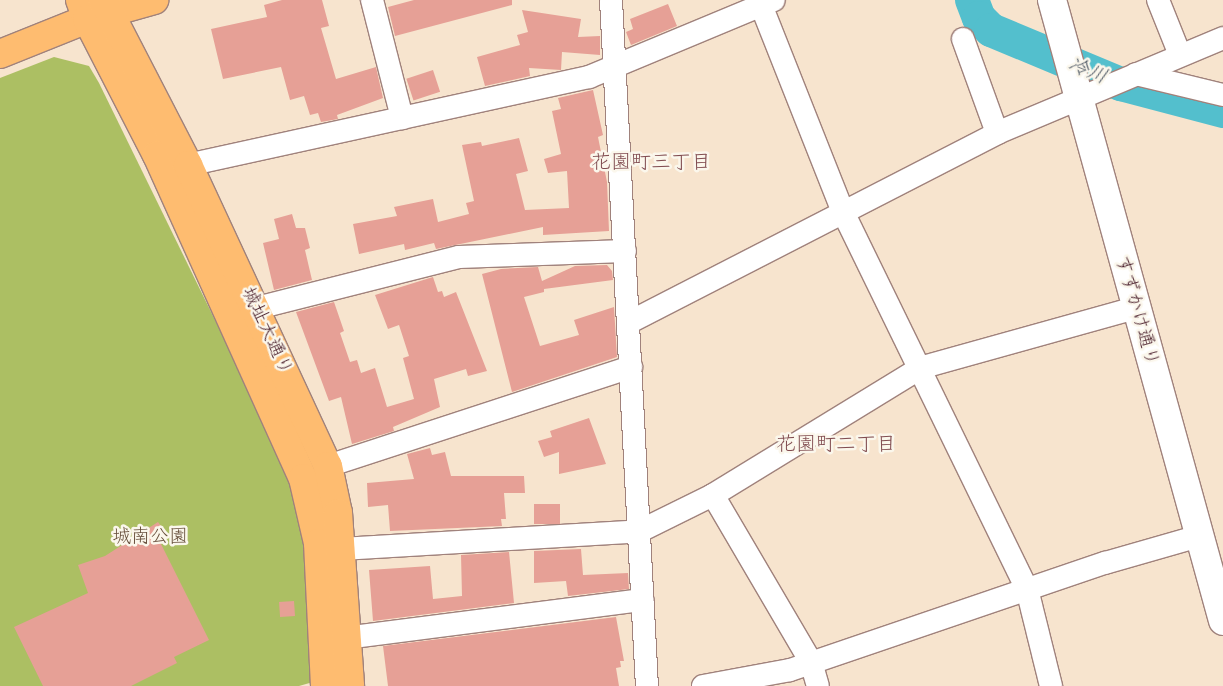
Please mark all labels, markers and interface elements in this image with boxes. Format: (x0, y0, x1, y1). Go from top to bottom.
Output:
water label: 冷川 (1065, 51, 1111, 89)
district label: 花園町三丁目 (591, 149, 711, 173)
street label: すずかけ通り (1110, 253, 1164, 369)
street label: 城址大通り (237, 283, 297, 379)
district label: 花園町二丁目 (776, 431, 896, 455)
park label: 城南公園 (112, 526, 188, 548)

